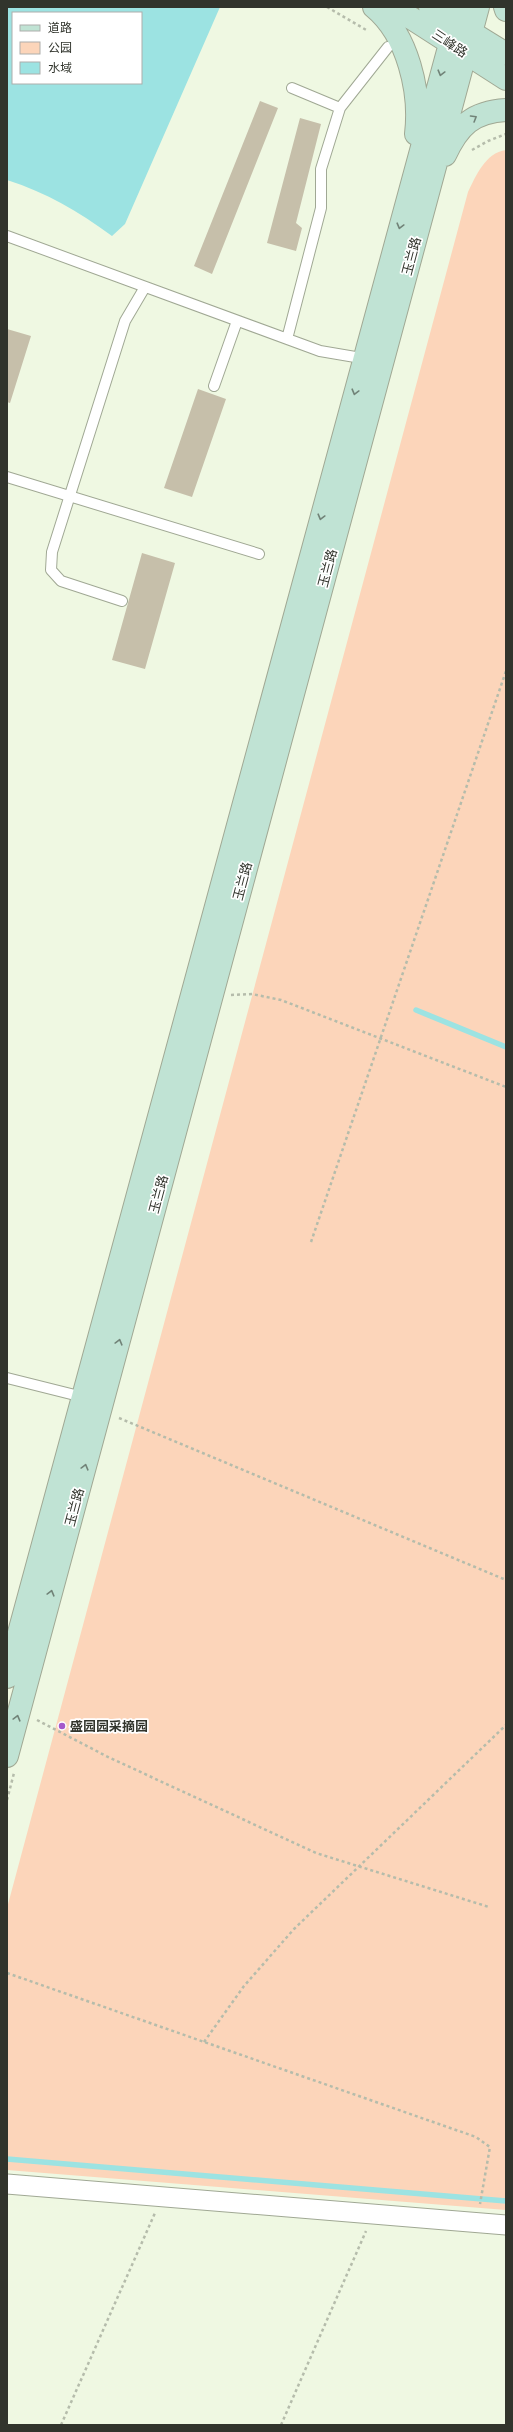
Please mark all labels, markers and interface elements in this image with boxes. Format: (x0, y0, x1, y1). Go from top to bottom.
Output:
legend (12, 12, 142, 84)
text: 道路 (48, 20, 72, 35)
street label: 三峰路 (429, 26, 471, 60)
text: 公园 (48, 40, 72, 55)
text: 水域 (48, 60, 72, 75)
one-way arrow (438, 70, 446, 77)
one-way arrow (470, 116, 477, 123)
one-way arrow (396, 222, 405, 229)
street label: 玉兰路 (398, 235, 424, 277)
one-way arrow (351, 388, 360, 395)
one-way arrow (317, 514, 326, 521)
street label: 玉兰路 (314, 547, 340, 589)
street label: 玉兰路 (229, 860, 255, 902)
street label: 玉兰路 (145, 1173, 171, 1215)
one-way arrow (114, 1338, 122, 1345)
one-way arrow (80, 1464, 89, 1471)
street label: 玉兰路 (61, 1486, 87, 1528)
one-way arrow (46, 1589, 55, 1596)
one-way arrow (12, 1715, 21, 1722)
place label: 盛园园采摘园 (70, 1718, 148, 1734)
marker: 盛园园采摘园 (57, 1721, 67, 1731)

